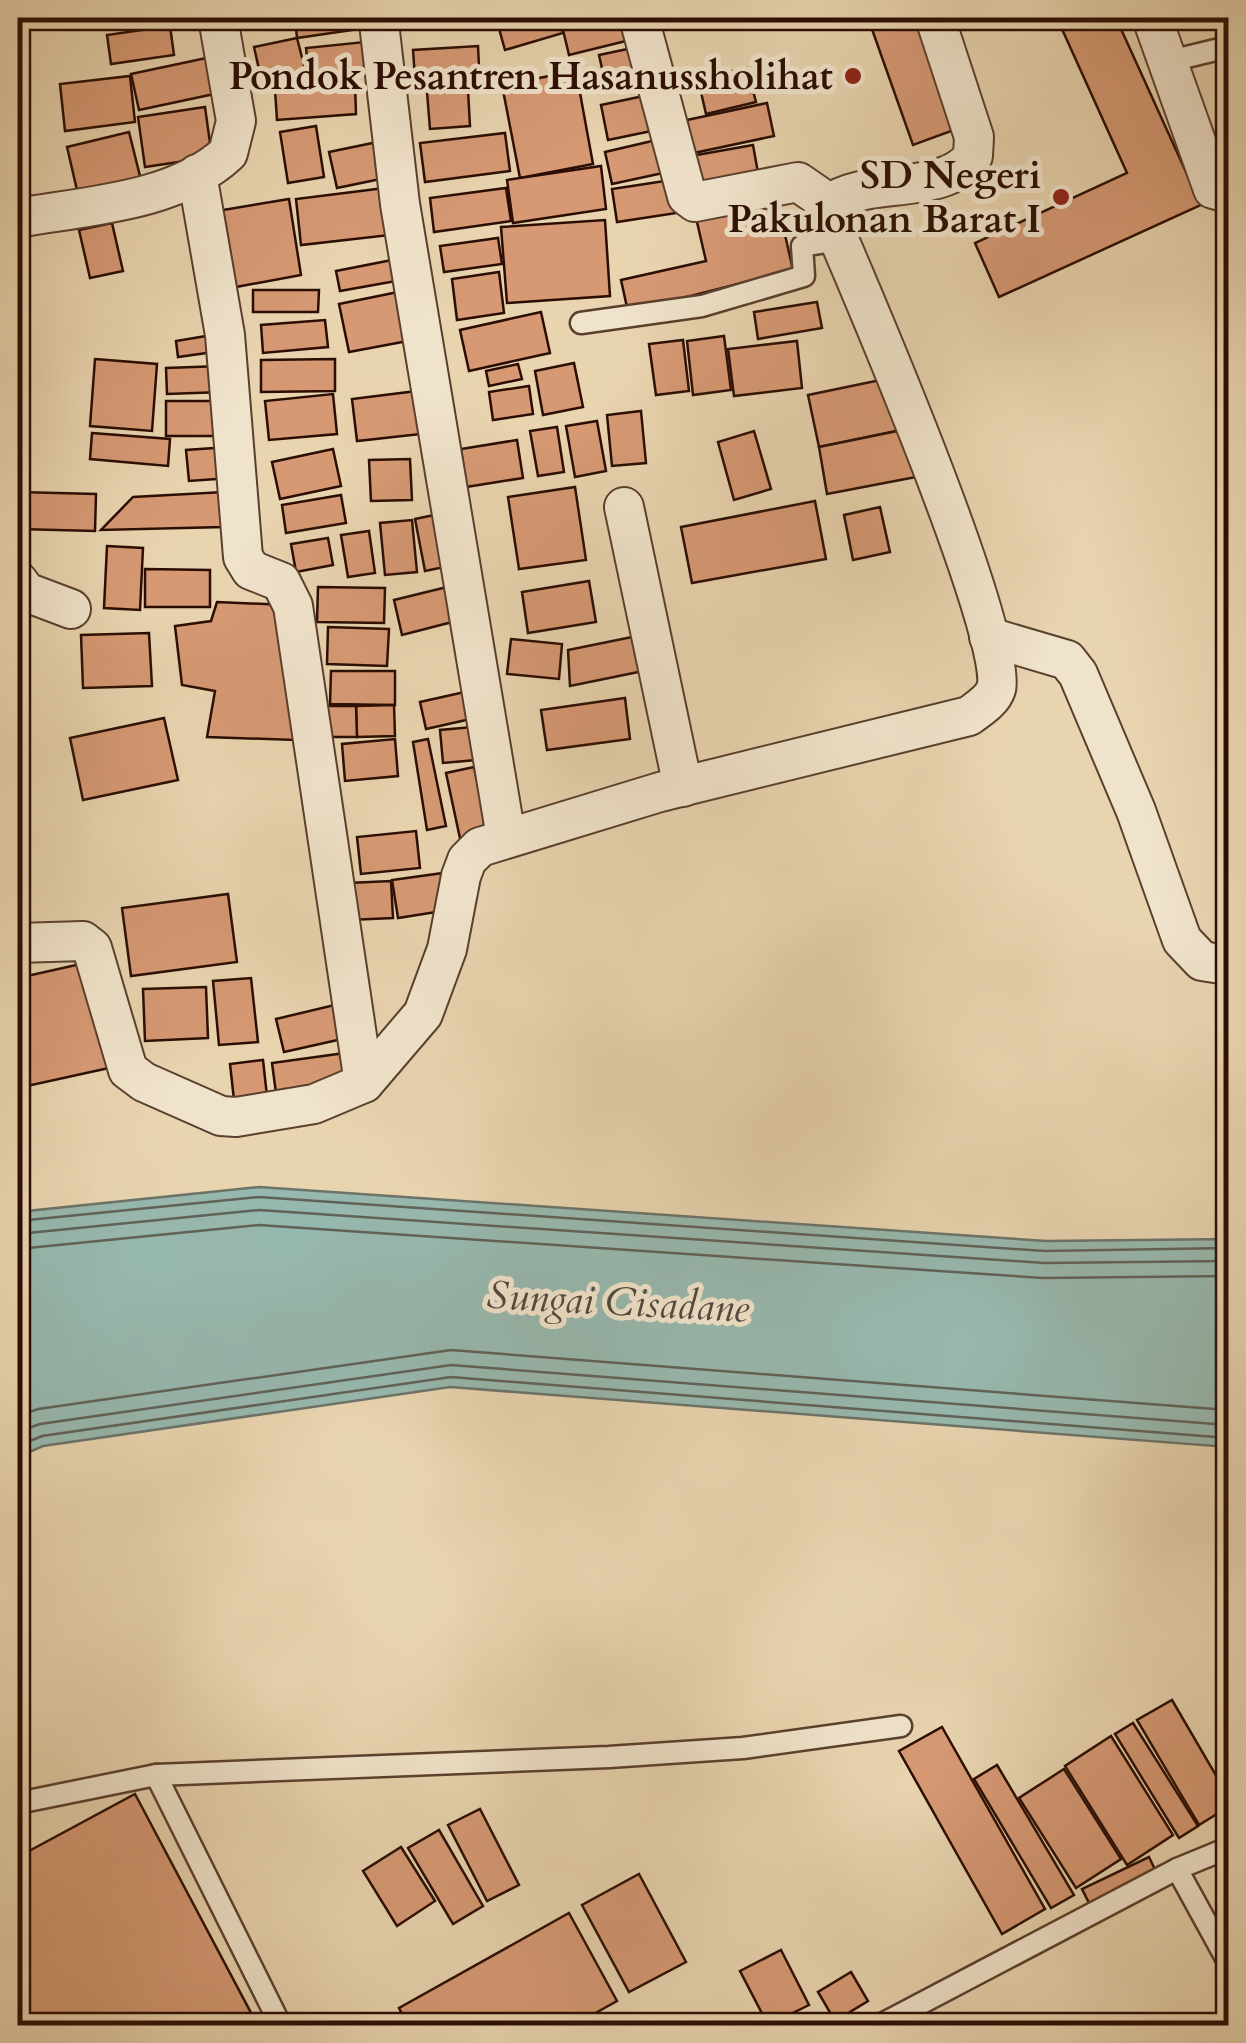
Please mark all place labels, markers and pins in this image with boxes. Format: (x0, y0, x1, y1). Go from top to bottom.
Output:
place label: Pondok Pesantren Hasanussholihat (229, 51, 833, 103)
marker: Pondok Pesantren Hasanussholihat (842, 65, 864, 87)
place label: SD Negeri Pakulonan Barat I (728, 150, 1041, 246)
marker: SD Negeri Pakulonan Barat I (1050, 186, 1072, 208)

